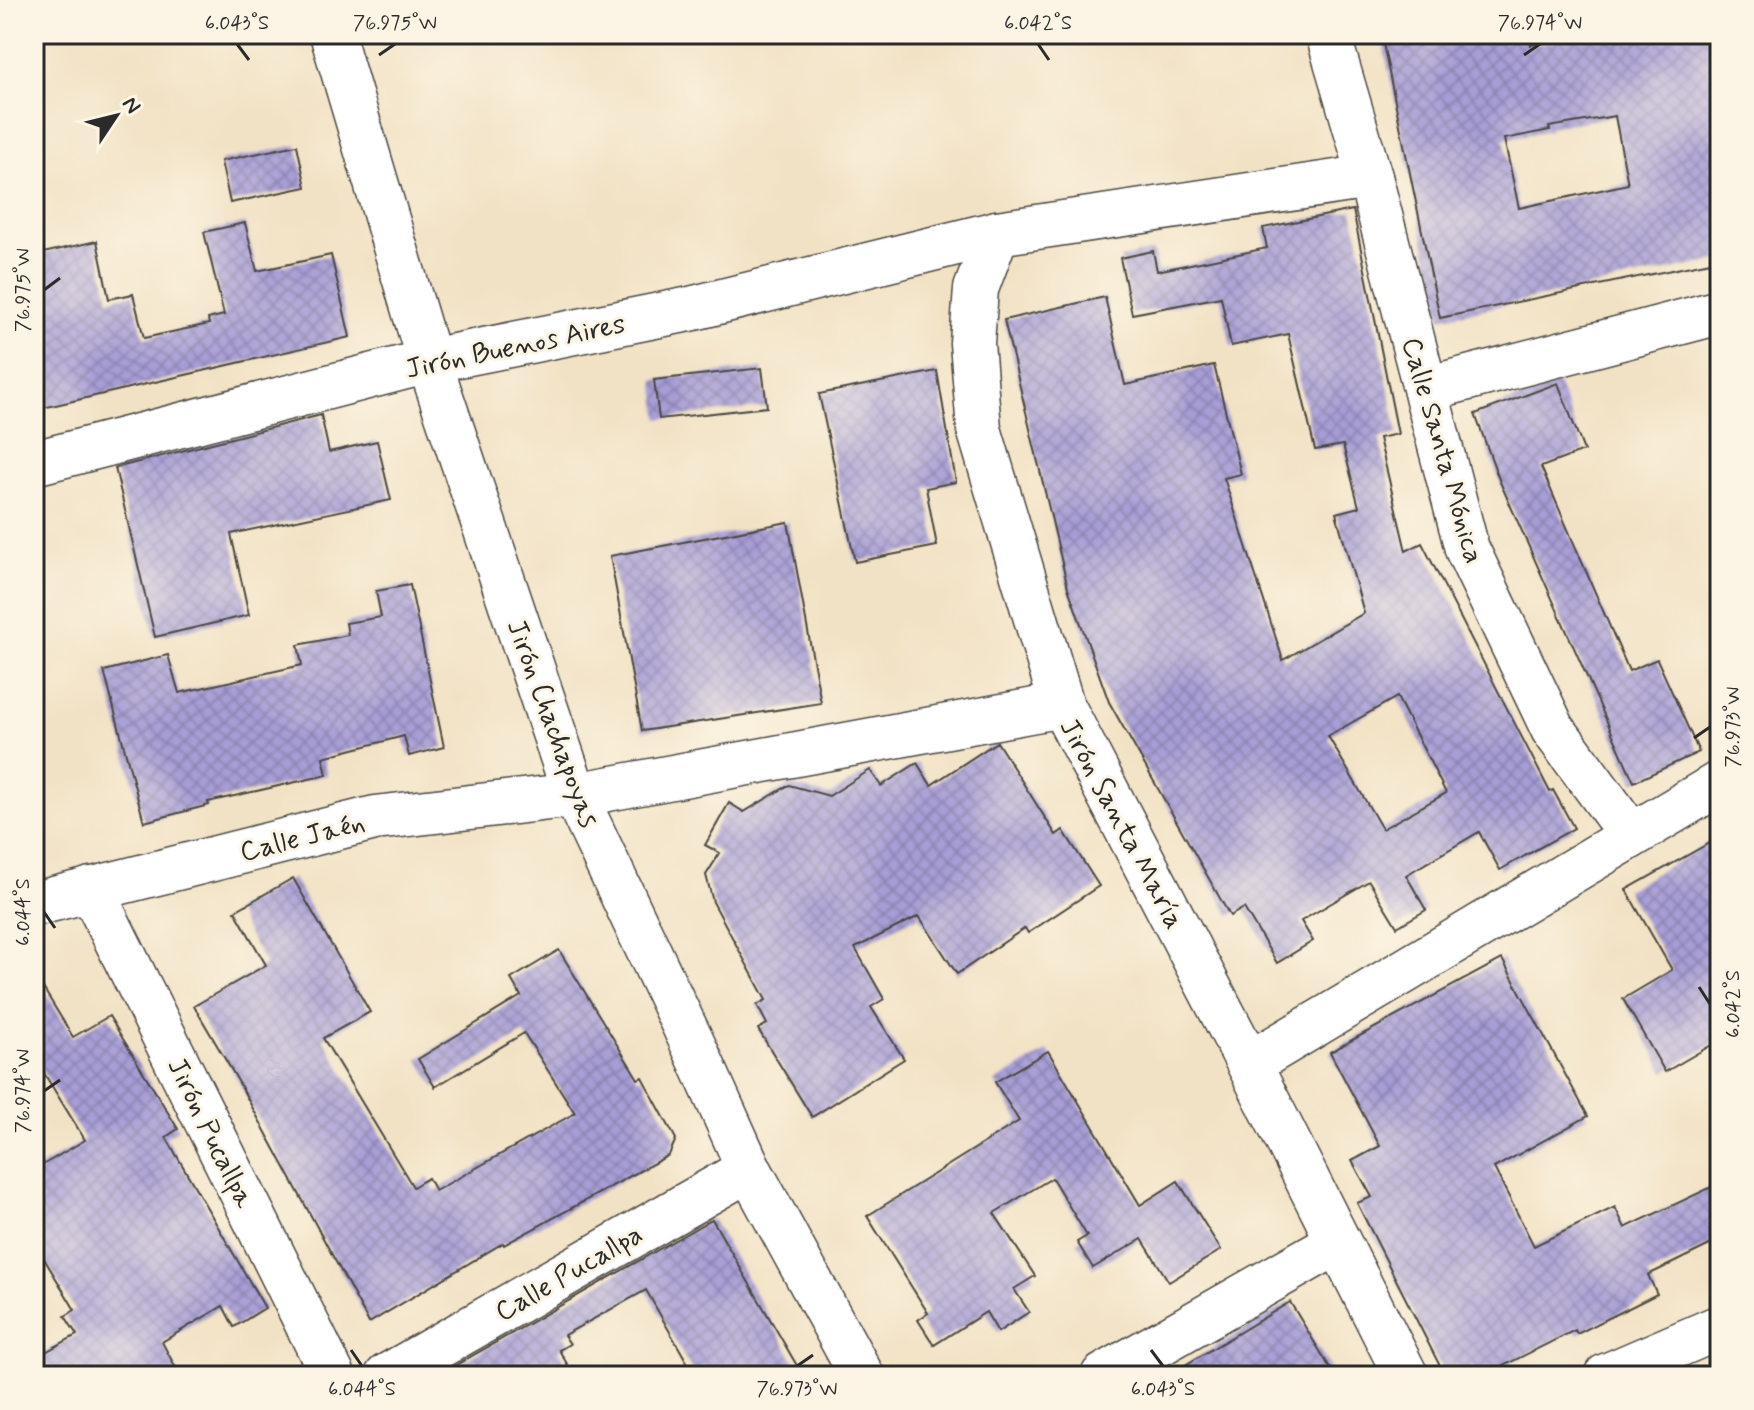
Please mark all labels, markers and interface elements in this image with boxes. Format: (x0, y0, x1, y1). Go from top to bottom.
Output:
text: 6.043°S (205, 10, 269, 37)
text: 76.975°W (353, 10, 437, 37)
text: 6.042°S (1004, 10, 1072, 37)
text: 76.974°W (1498, 10, 1582, 37)
north arrow (76, 76, 156, 156)
text: N (115, 92, 146, 120)
text: 76.975°W (10, 248, 37, 332)
street label: Jirón Buenos Aires (402, 306, 629, 389)
street label: Calle Santa Mónica (1392, 333, 1492, 568)
street label: Jirón Chachapoyas (497, 615, 606, 833)
text: 76.973°W (1720, 687, 1747, 767)
street label: Jirón Santa María (1050, 712, 1192, 936)
street label: Calle Jaén (236, 805, 369, 872)
text: 6.044°S (10, 878, 37, 946)
text: 6.042°S (1720, 970, 1747, 1038)
text: 76.974°W (10, 1049, 37, 1133)
street label: Jirón Pucallpa (158, 1052, 262, 1214)
street label: Calle Pucallpa (489, 1217, 650, 1331)
text: 6.044°S (328, 1376, 396, 1403)
text: 76.973°W (757, 1376, 837, 1403)
text: 6.043°S (1131, 1376, 1195, 1403)

